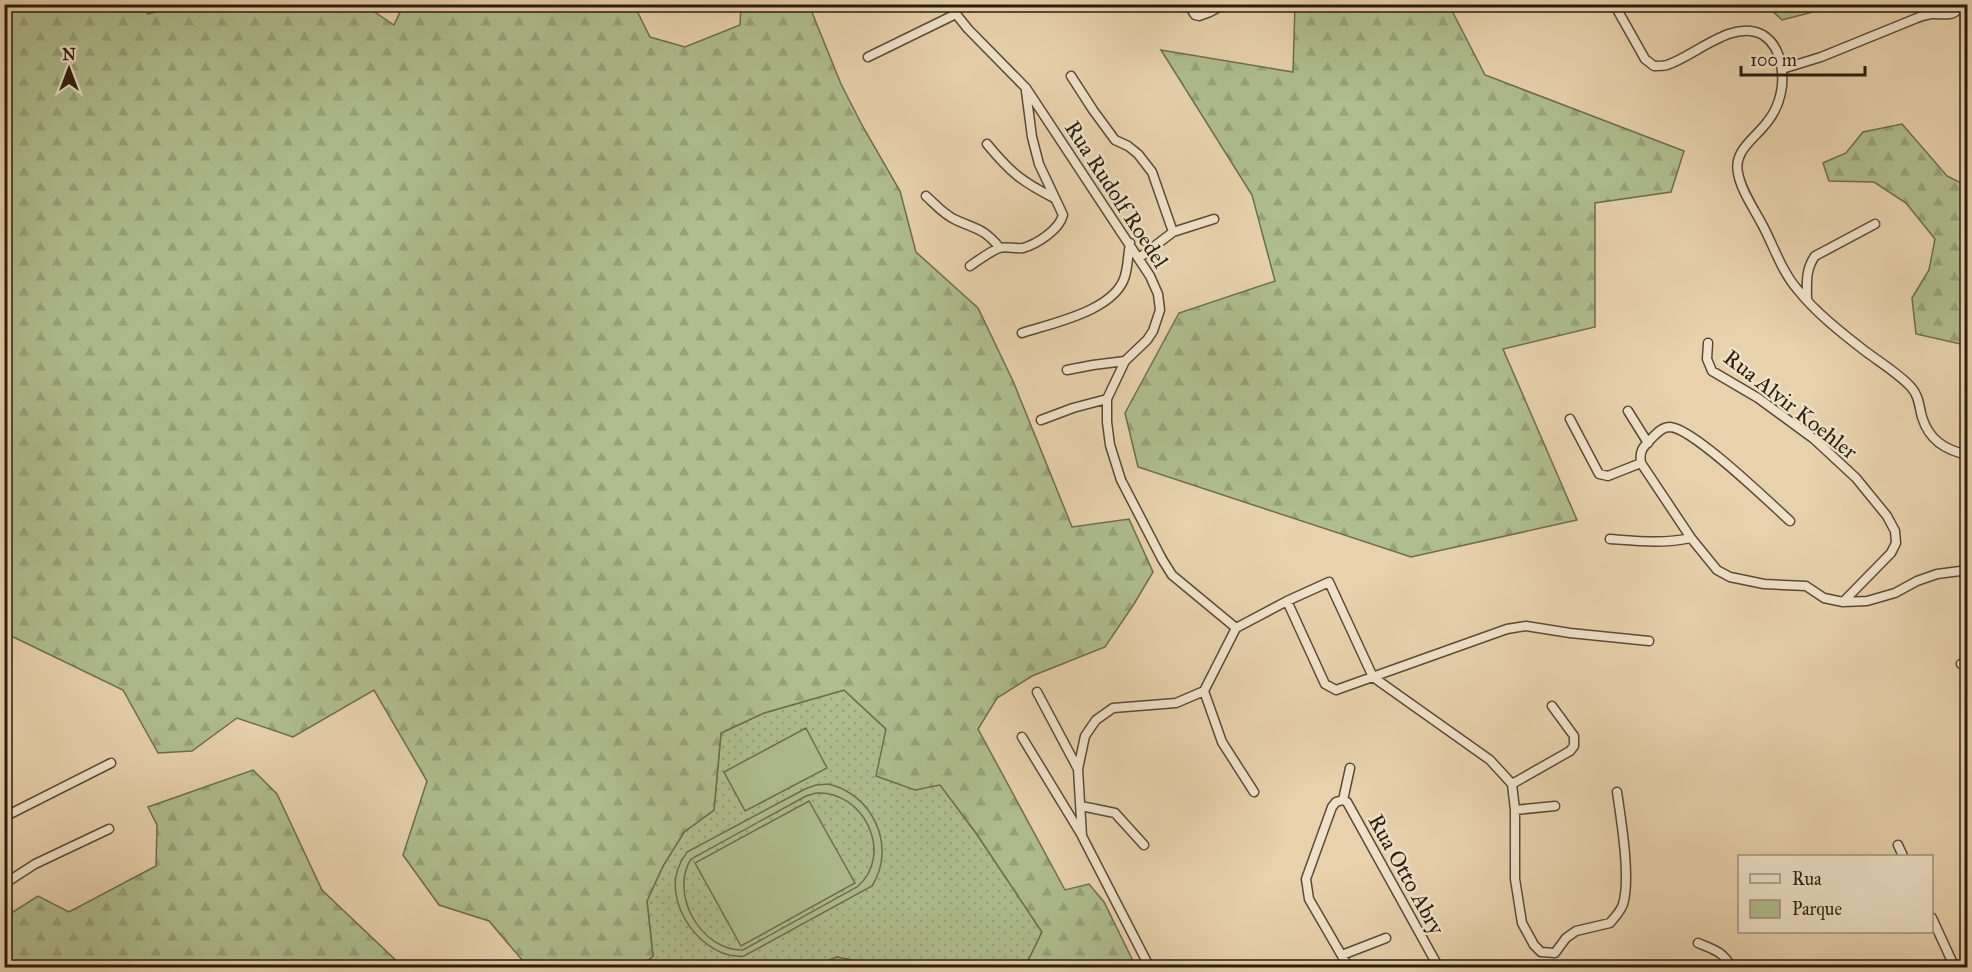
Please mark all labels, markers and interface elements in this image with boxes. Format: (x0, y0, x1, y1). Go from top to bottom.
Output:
north arrow (39, 39, 99, 99)
scale bar (1741, 39, 1866, 77)
text: N (62, 45, 76, 64)
text: 100 m (1750, 49, 1797, 71)
street label: Rua Rudolf Roedel (1059, 116, 1174, 273)
street label: Rua Alvir Koehler (1718, 344, 1864, 465)
street label: Rua Otto Abry (1362, 809, 1451, 940)
legend (1738, 855, 1933, 933)
text: Rua (1792, 868, 1822, 890)
text: Parque (1792, 898, 1842, 921)

